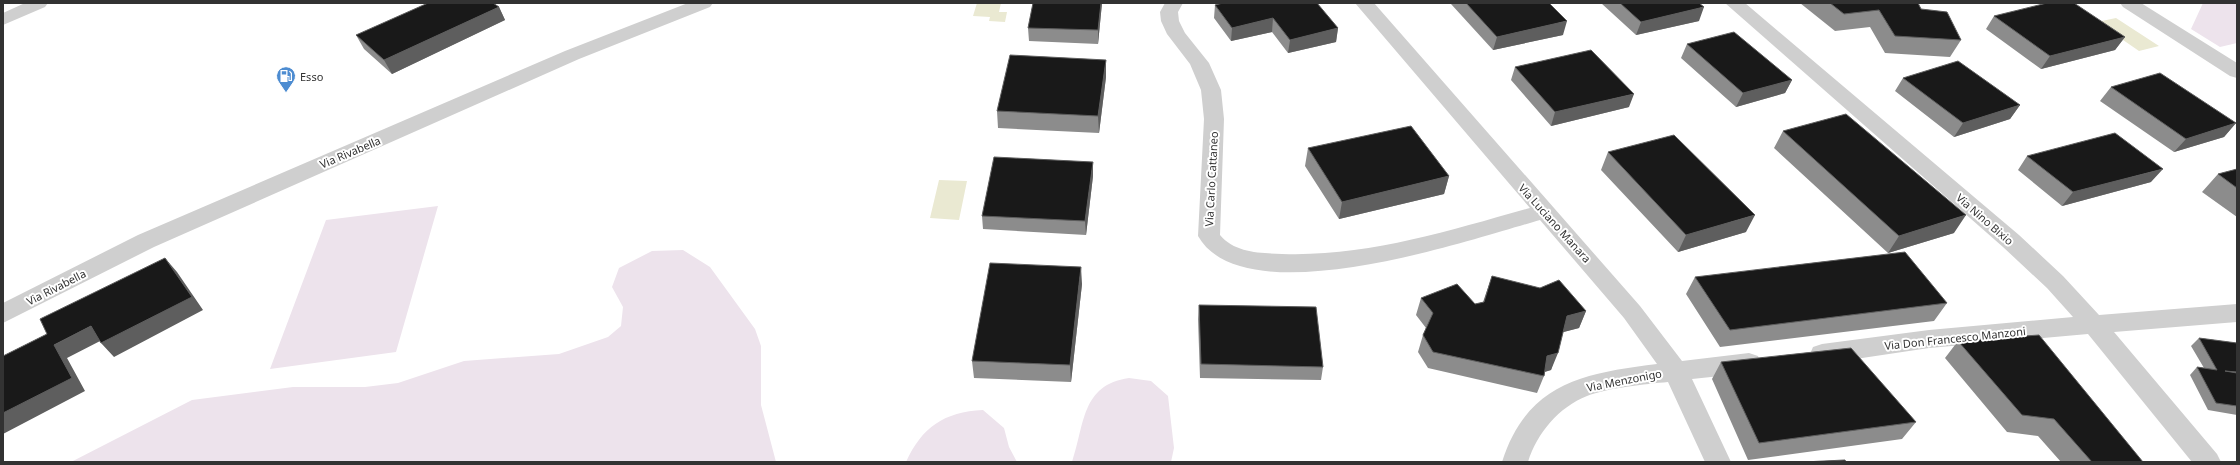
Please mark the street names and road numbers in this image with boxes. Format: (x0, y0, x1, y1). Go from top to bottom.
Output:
street label: Via Carlo Cattaneo (1201, 131, 1221, 227)
street label: Via Rivabella (317, 132, 383, 172)
street label: Via Luciano Manara (1516, 180, 1594, 266)
street label: Via Nino Bixio (1953, 190, 2017, 248)
street label: Via Rivabella (24, 266, 88, 308)
street label: Via Don Francesco Manzoni (1884, 323, 2026, 353)
street label: Via Menzonigo (1585, 365, 1663, 395)

